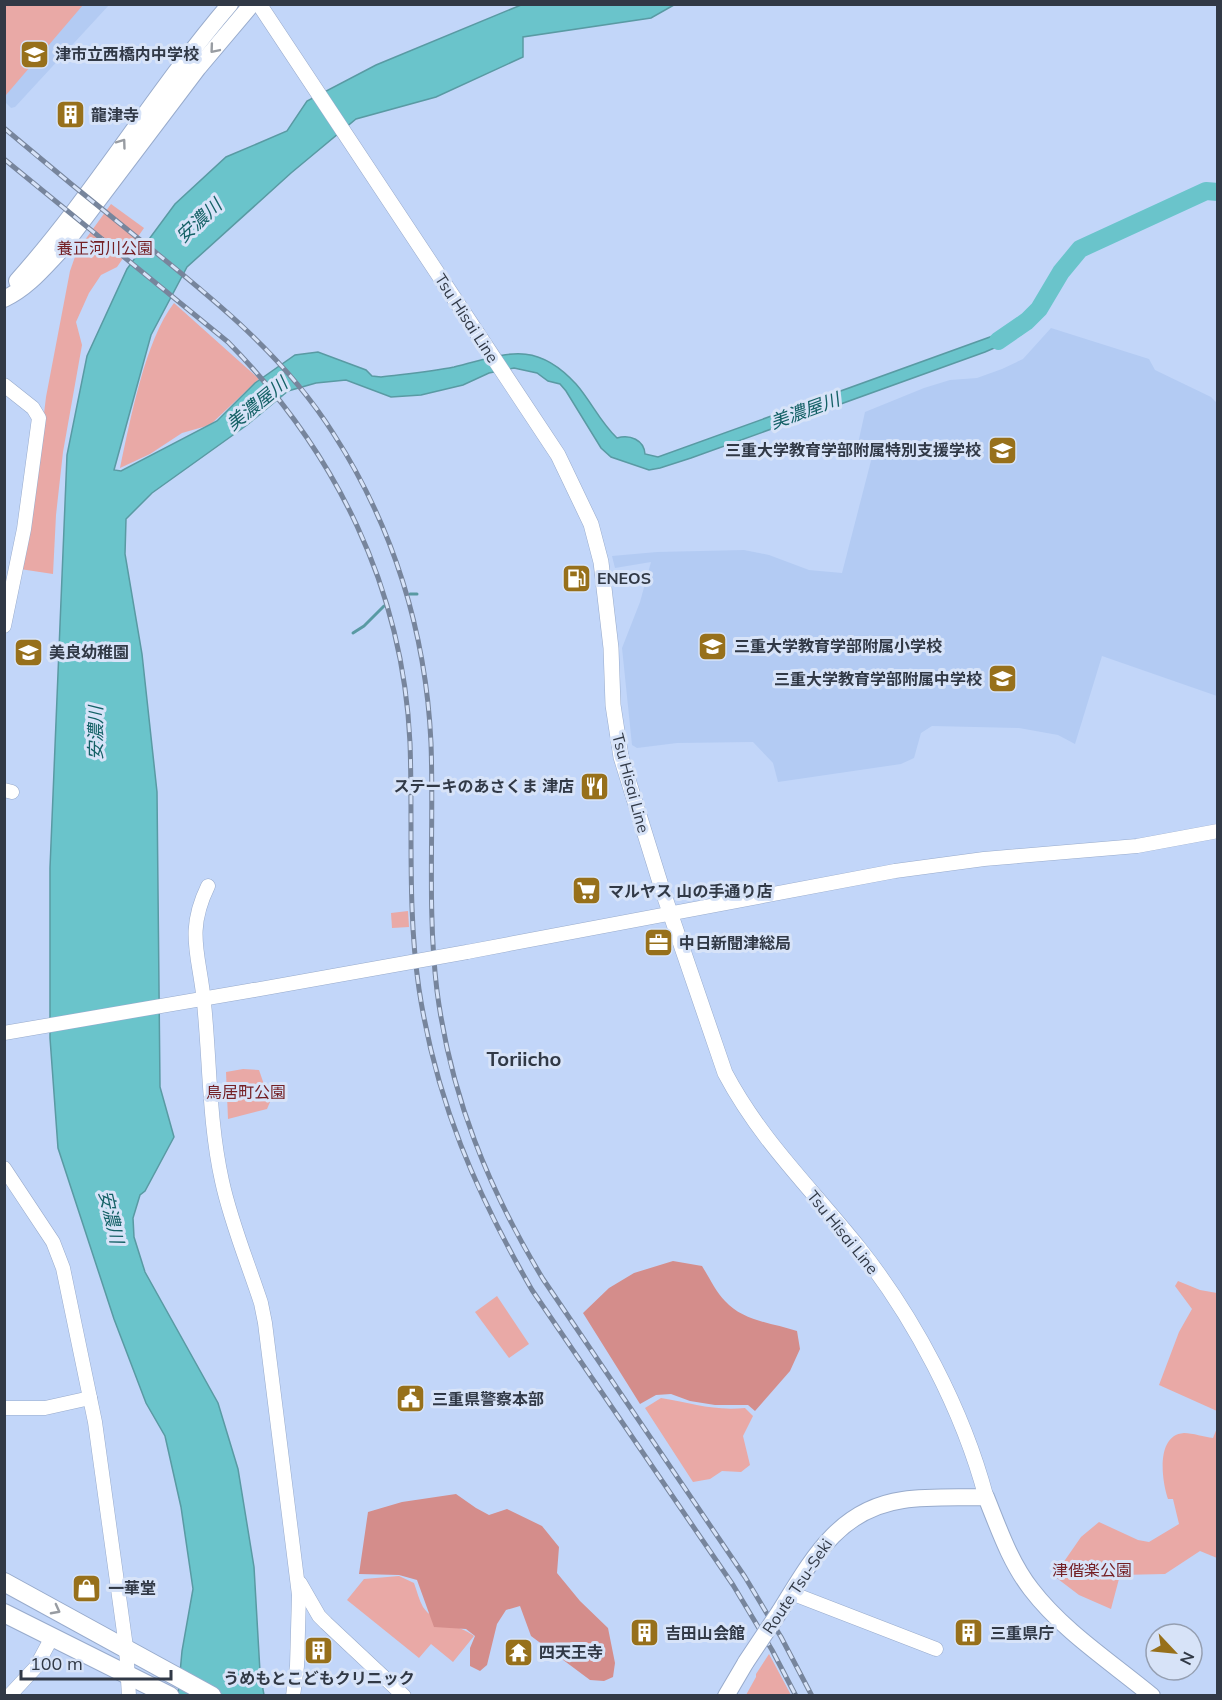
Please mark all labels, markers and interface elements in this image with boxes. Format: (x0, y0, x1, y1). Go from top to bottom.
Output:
school or university icon: 津市立西橋内中学校 (18, 38, 50, 70)
one-way arrow (210, 42, 221, 53)
place label: 津市立西橋内中学校 (55, 44, 199, 64)
building icon: 龍津寺 (54, 99, 86, 131)
place label: 龍津寺 (91, 105, 139, 125)
one-way arrow (115, 139, 126, 150)
water label: 安濃川 (171, 192, 228, 247)
park label: 養正河川公園 (57, 238, 153, 258)
street label: Tsu Hisai Line (431, 270, 503, 366)
water label: 美濃屋川 (221, 371, 293, 435)
water label: 美濃屋川 (767, 387, 844, 434)
school or university icon: 三重大学教育学部附属特別支援学校 (986, 434, 1018, 466)
place label: 三重大学教育学部附属特別支援学校 (725, 440, 981, 460)
fuel station icon: ENEOS (560, 562, 592, 594)
place label: ENEOS (597, 568, 651, 588)
school or university icon: 三重大学教育学部附属小学校 (697, 630, 729, 662)
school or university icon: 美良幼稚園 (12, 636, 44, 668)
place label: 三重大学教育学部附属小学校 (734, 636, 942, 656)
place label: 美良幼稚園 (49, 642, 129, 662)
school or university icon: 三重大学教育学部附属中学校 (987, 663, 1019, 695)
place label: 三重大学教育学部附属中学校 (774, 669, 982, 689)
water label: 安濃川 (84, 704, 107, 760)
street label: Tsu Hisai Line (608, 731, 654, 835)
restaurant icon: ステーキのあさくま 津店 (579, 770, 611, 802)
place label: ステーキのあさくま 津店 (394, 776, 574, 796)
supermarket icon: マルヤス 山の手通り店 (571, 875, 603, 907)
place label: マルヤス 山の手通り店 (608, 881, 772, 901)
office icon: 中日新聞津総局 (642, 927, 674, 959)
place label: 中日新聞津総局 (679, 933, 791, 953)
district label: Toriicho (487, 1046, 562, 1071)
park label: 鳥居町公園 (206, 1082, 286, 1102)
street label: Tsu Hisai Line (803, 1186, 883, 1278)
water label: 安濃川 (94, 1188, 129, 1248)
public building icon: 三重県警察本部 (395, 1383, 427, 1415)
place label: 三重県警察本部 (432, 1389, 544, 1409)
street label: Route Tsu-Seki (758, 1535, 836, 1637)
park label: 津偕楽公園 (1052, 1560, 1132, 1580)
shop icon: 一華堂 (71, 1572, 103, 1604)
place label: 一華堂 (108, 1578, 156, 1598)
one-way arrow (50, 1603, 60, 1614)
building icon: 吉田山会館 (628, 1617, 660, 1649)
building icon: 三重県庁 (953, 1617, 985, 1649)
north arrow (1144, 1622, 1204, 1682)
place label: 吉田山会館 (665, 1623, 745, 1643)
place label: 三重県庁 (990, 1623, 1054, 1643)
building icon: うめもとこどもクリニック (303, 1634, 335, 1666)
temple icon: 四天王寺 (502, 1636, 534, 1668)
place label: 四天王寺 (539, 1642, 603, 1662)
scale bar (21, 1643, 171, 1681)
text: N (1176, 1649, 1199, 1668)
text: 100 m (30, 1652, 83, 1675)
place label: うめもとこどもクリニック (223, 1668, 415, 1688)

